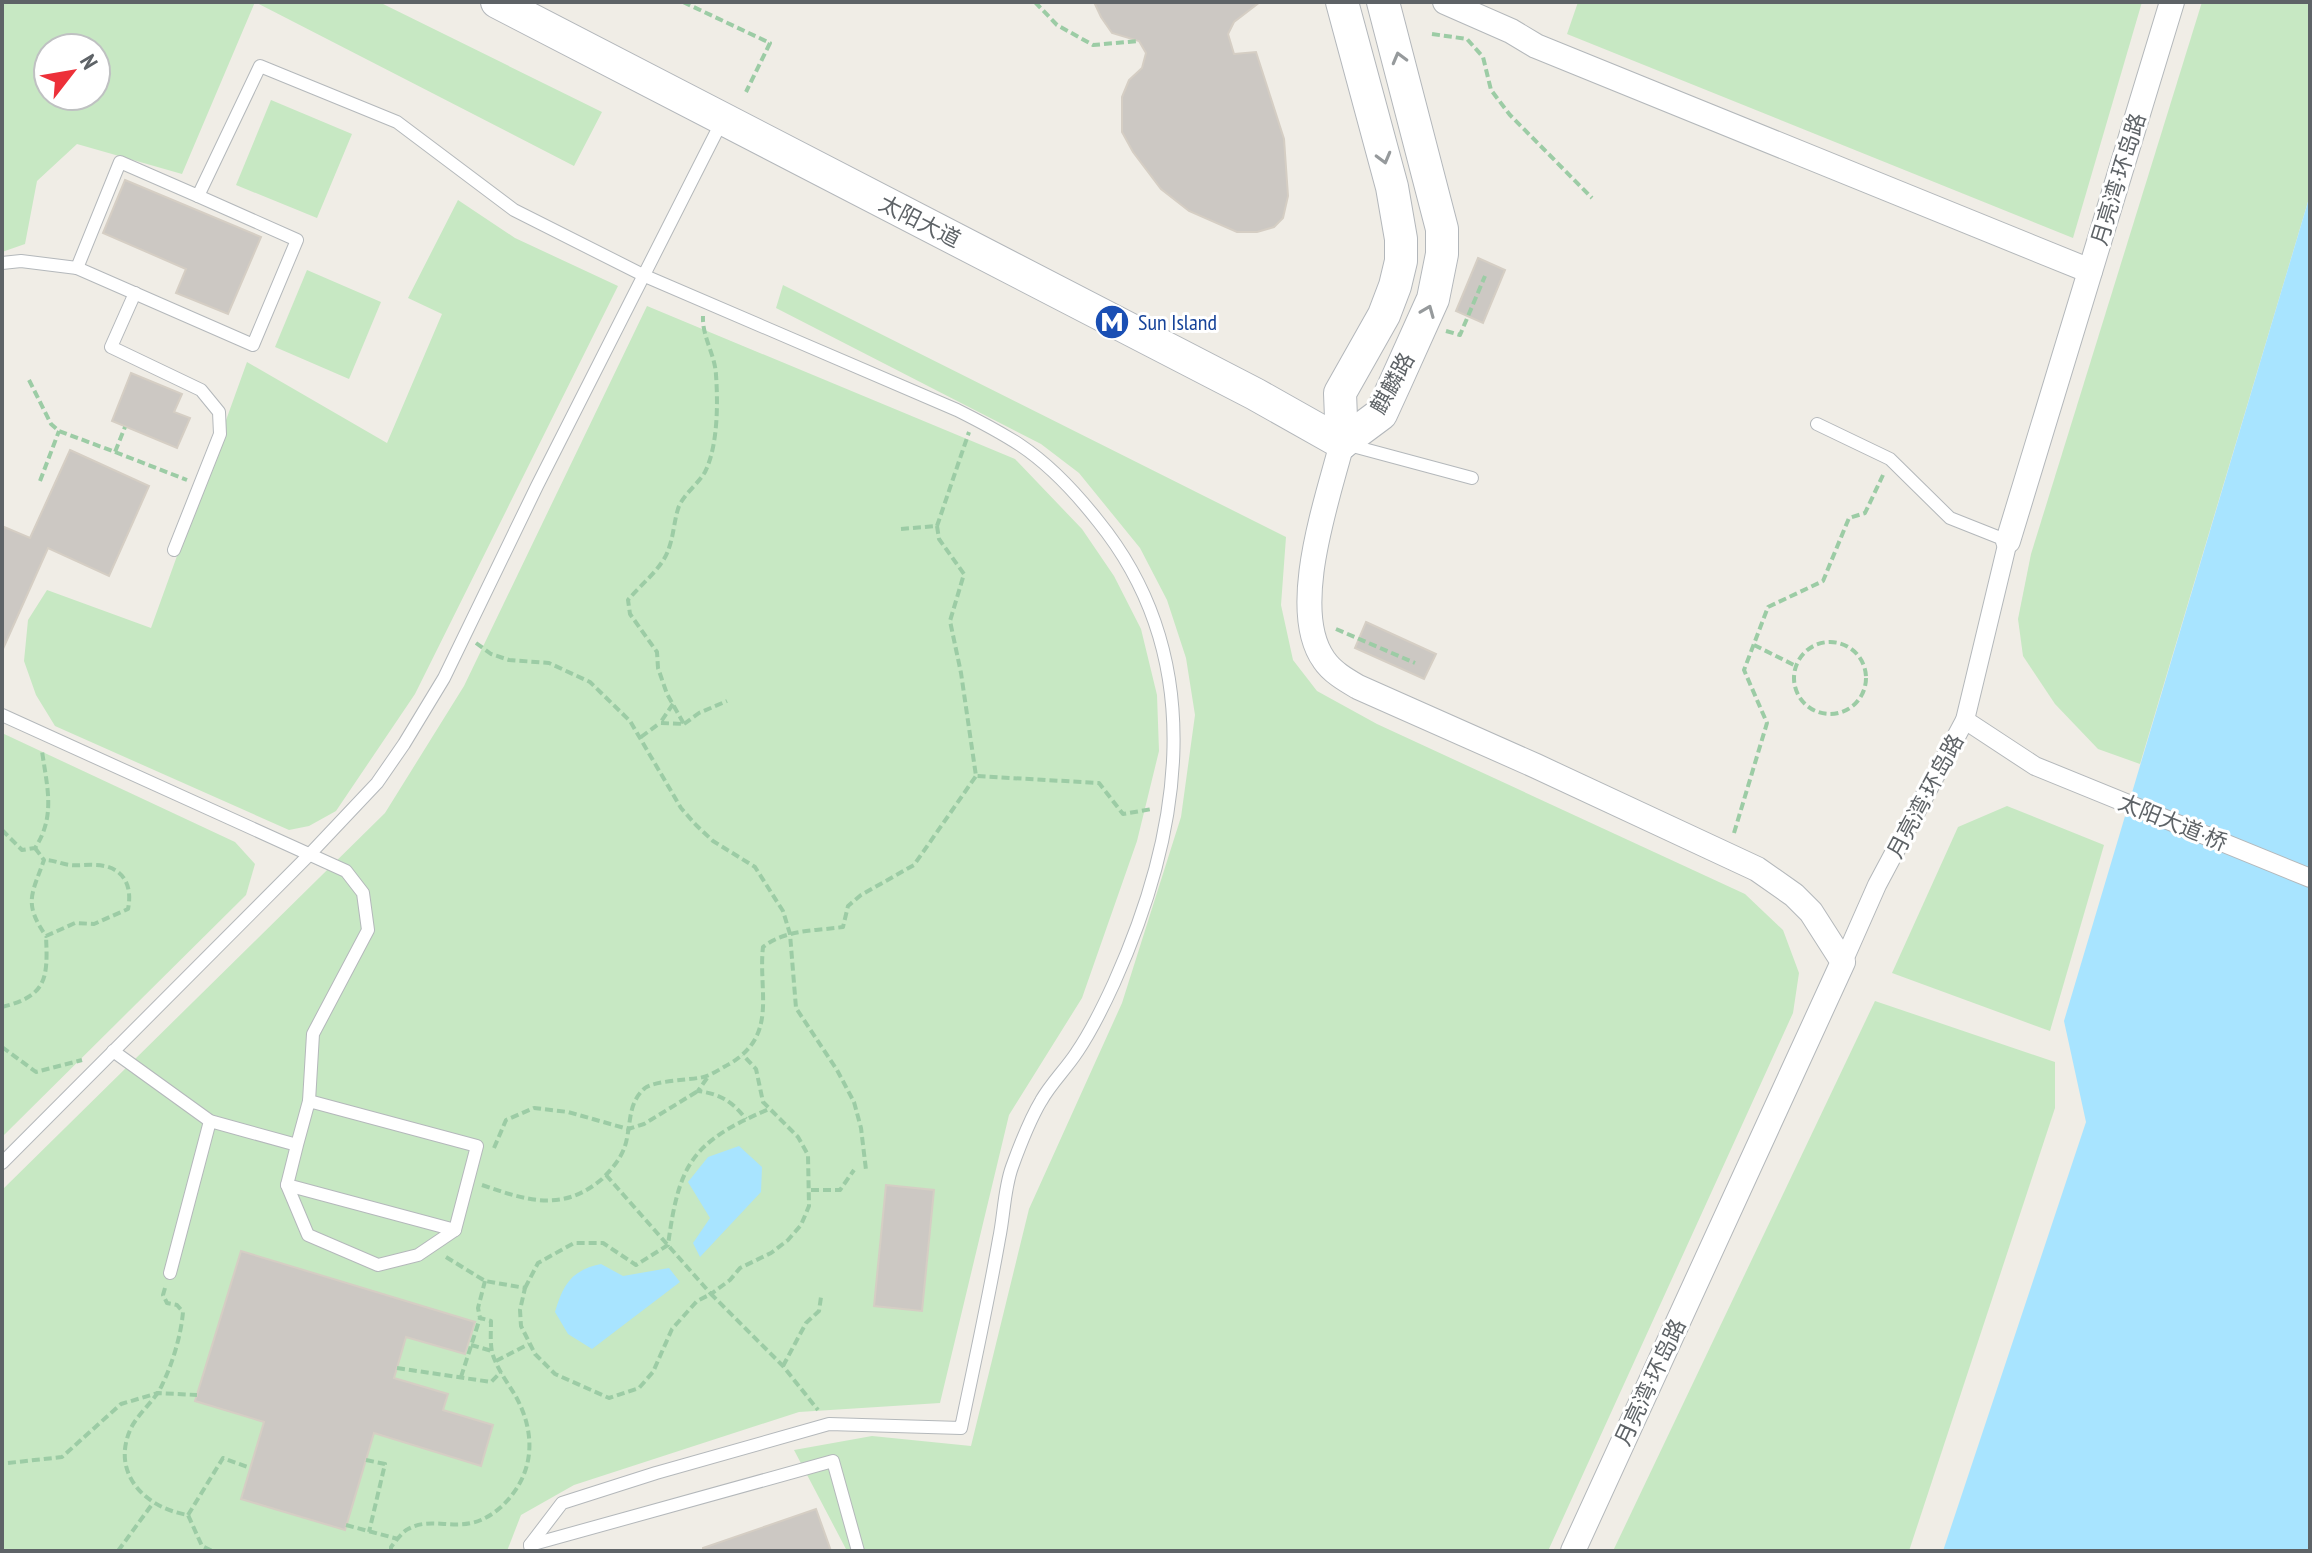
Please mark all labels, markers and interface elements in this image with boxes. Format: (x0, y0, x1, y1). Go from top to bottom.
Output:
north arrow (32, 32, 112, 112)
text: N (74, 49, 104, 74)
one-way arrow (1391, 52, 1408, 66)
street label: 月亮湾·环岛路 (2085, 110, 2151, 248)
one-way arrow (1375, 151, 1392, 165)
street label: 太阳大道 (874, 189, 966, 253)
metro station icon: Sun Island (1093, 303, 1131, 341)
one-way arrow (1418, 305, 1435, 319)
place label: Sun Island (1138, 308, 1217, 336)
street label: 麒麟路 (1364, 347, 1420, 419)
street label: 月亮湾·环岛路 (1881, 729, 1969, 863)
street label: 太阳大道·桥 (2115, 788, 2231, 856)
street label: 月亮湾·环岛路 (1608, 1314, 1692, 1450)

